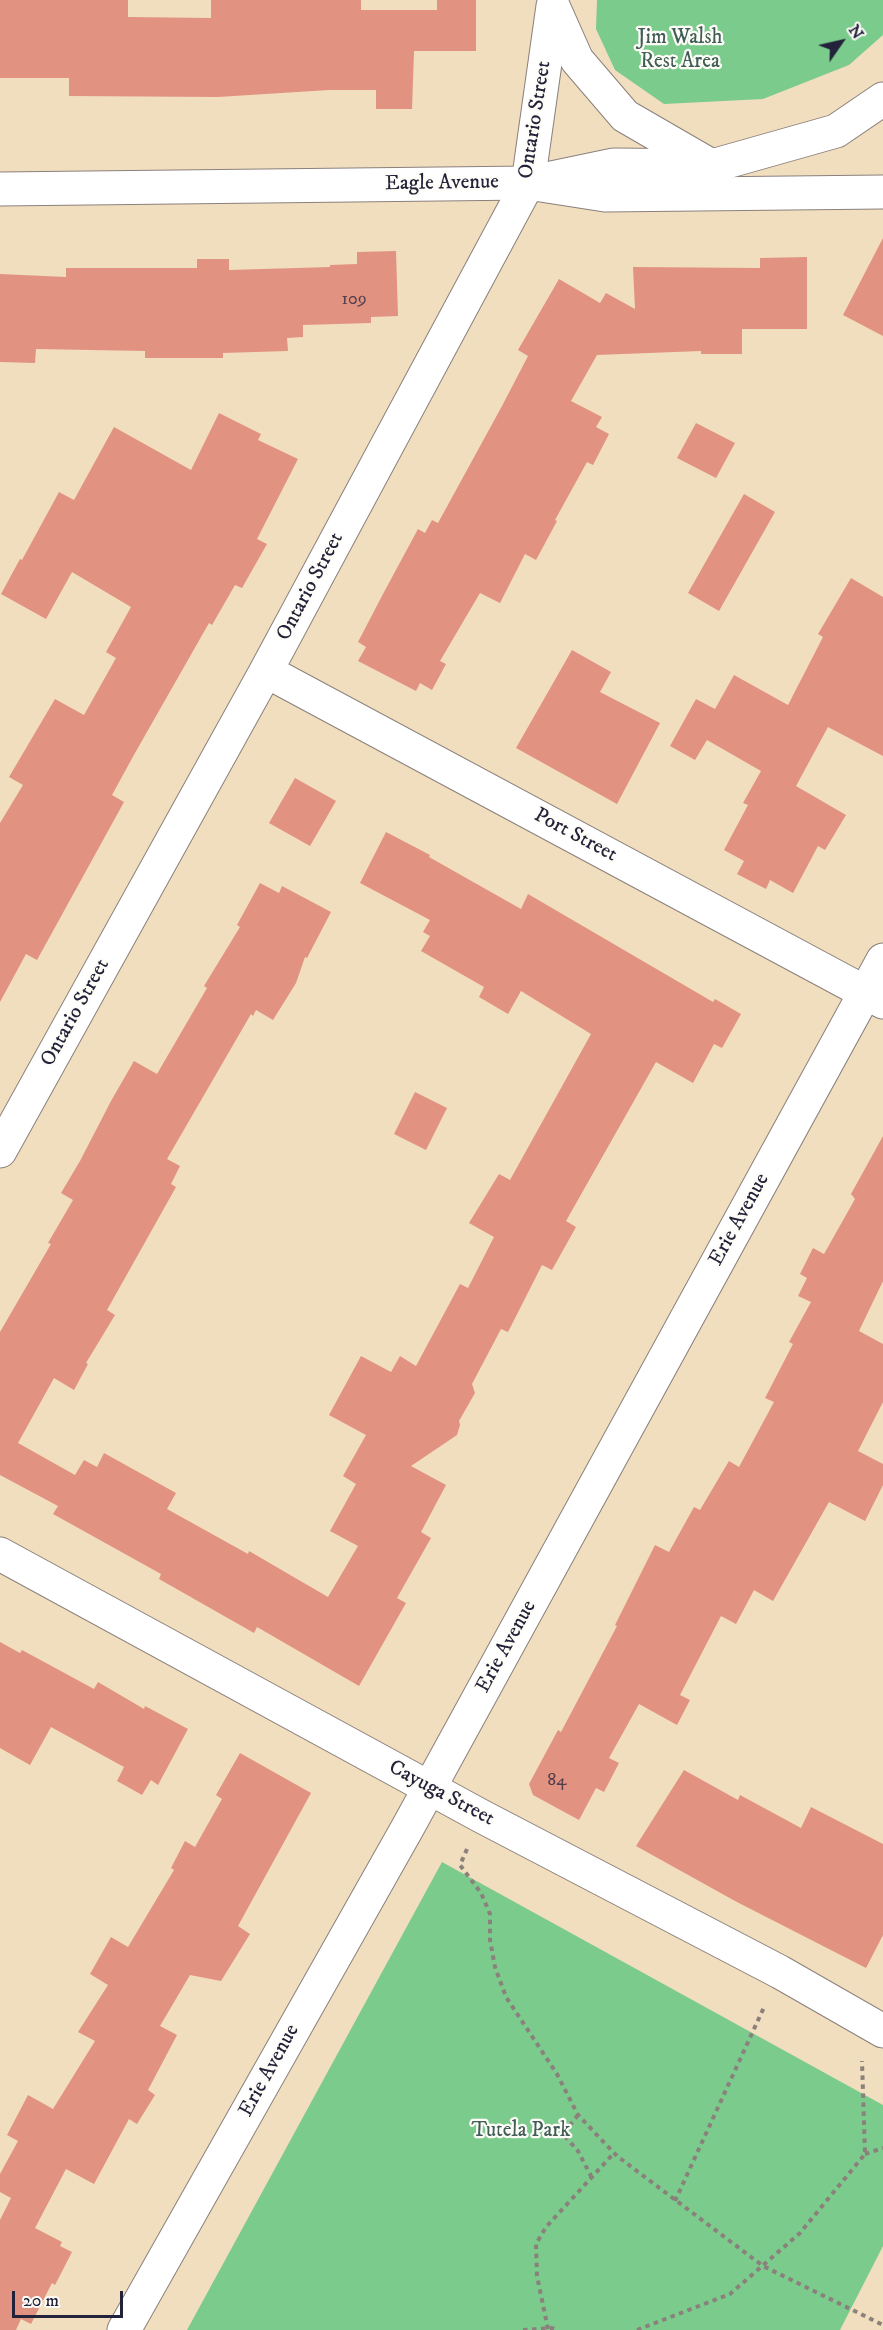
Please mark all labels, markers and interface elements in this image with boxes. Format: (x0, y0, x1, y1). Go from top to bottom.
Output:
north arrow (811, 12, 871, 72)
text: N (844, 21, 868, 43)
park label: Jim Walsh Rest Area (638, 26, 722, 76)
street label: Ontario Street (514, 59, 558, 181)
street label: Eagle Avenue (385, 170, 499, 198)
house number: 109 (341, 289, 367, 311)
street label: Ontario Street (272, 529, 350, 645)
street label: Port Street (529, 804, 621, 868)
street label: Ontario Street (36, 955, 116, 1071)
street label: Erie Avenue (704, 1169, 776, 1271)
street label: Erie Avenue (471, 1596, 543, 1698)
street label: Cayuga Street (384, 1756, 498, 1832)
house number: 84 (547, 1770, 567, 1792)
street label: Erie Avenue (234, 2020, 306, 2122)
park label: Tutela Park (472, 2119, 570, 2145)
scale bar (15, 2279, 126, 2317)
text: 20 m (23, 2290, 59, 2312)

